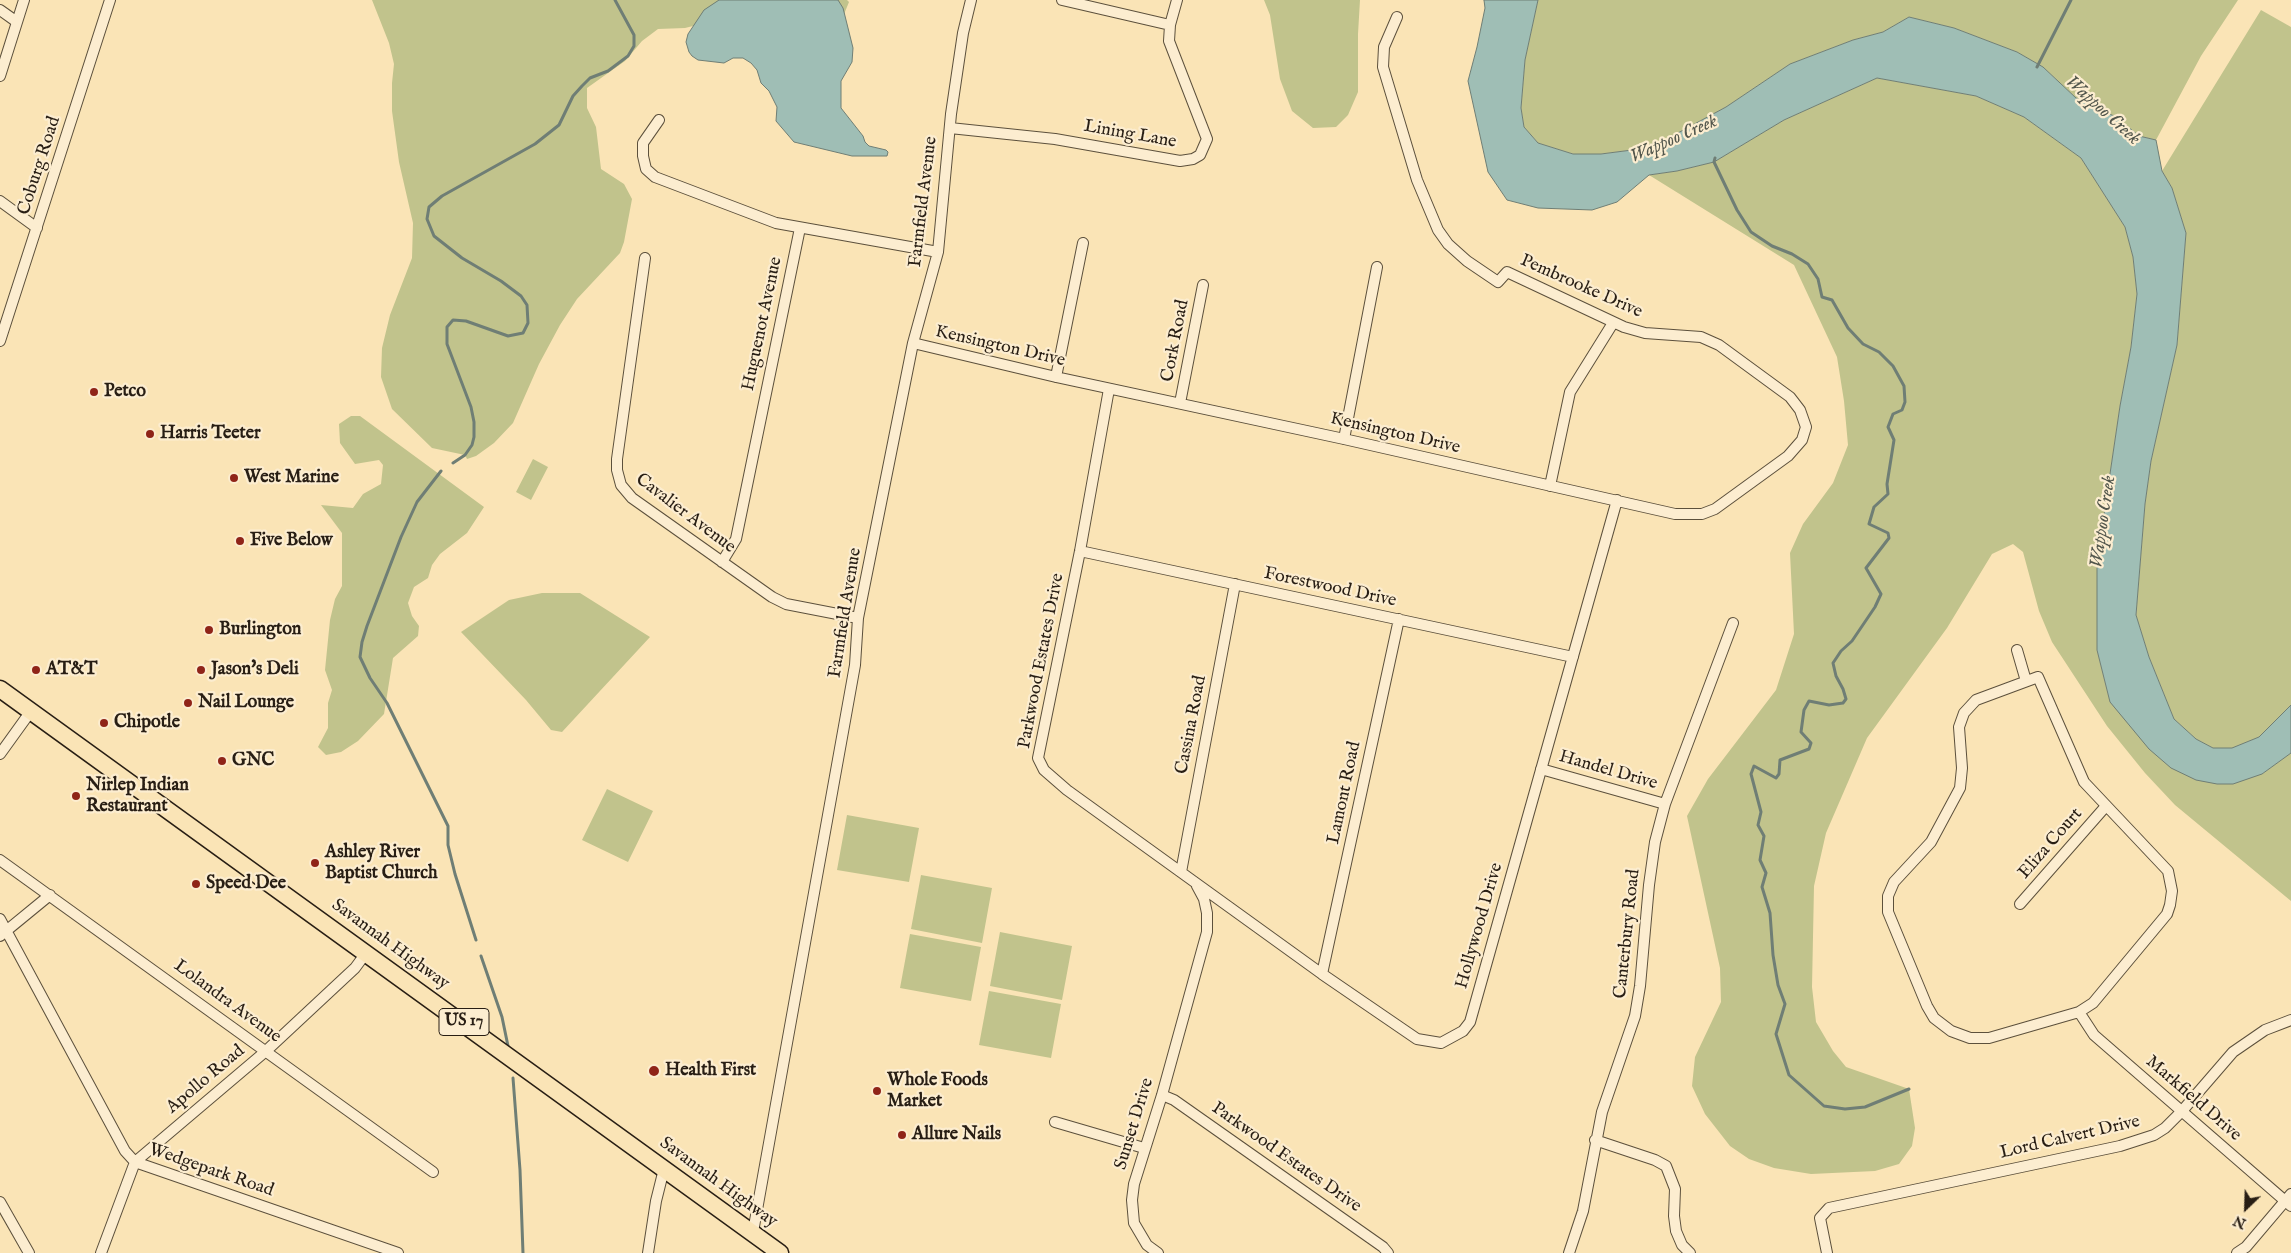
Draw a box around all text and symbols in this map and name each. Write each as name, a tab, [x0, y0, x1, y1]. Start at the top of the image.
water label: Wappoo Creek	[2060, 71, 2144, 151]
water label: Wappoo Creek	[1627, 111, 1721, 169]
street label: Coburg Road	[14, 114, 66, 218]
street label: Lining Lane	[1082, 116, 1178, 154]
street label: Farmfield Avenue	[905, 135, 943, 269]
street label: Pembrooke Drive	[1517, 250, 1645, 324]
street label: Huguenot Avenue	[738, 255, 788, 393]
street label: Cork Road	[1157, 298, 1195, 384]
street label: Kensington Drive	[933, 322, 1067, 372]
place label: Petco	[104, 381, 146, 403]
marker: Petco	[88, 386, 100, 398]
street label: Kensington Drive	[1328, 409, 1462, 459]
place label: Harris Teeter	[160, 423, 261, 445]
marker: Harris Teeter	[144, 428, 156, 440]
place label: West Marine	[244, 467, 339, 489]
street label: Cavalier Avenue	[631, 469, 739, 559]
marker: West Marine	[228, 472, 240, 484]
water label: Wappoo Creek	[2086, 474, 2122, 570]
place label: Five Below	[250, 530, 333, 552]
marker: Five Below	[234, 535, 246, 547]
street label: Farmfield Avenue	[825, 546, 867, 680]
street label: Forestwood Drive	[1262, 563, 1398, 613]
street label: Parkwood Estates Drive	[1014, 572, 1070, 750]
place label: Burlington	[219, 619, 301, 641]
marker: Burlington	[203, 624, 215, 636]
place label: AT&T	[46, 659, 97, 681]
place label: Jason's Deli	[211, 659, 299, 681]
marker: AT&T	[30, 664, 42, 676]
marker: Jason's Deli	[195, 664, 207, 676]
street label: Cassina Road	[1172, 674, 1212, 776]
place label: Nail Lounge	[198, 692, 294, 714]
marker: Nail Lounge	[182, 697, 194, 709]
place label: Chipotle	[114, 712, 180, 734]
marker: Chipotle	[98, 717, 110, 729]
street label: Lamont Road	[1324, 740, 1366, 846]
street label: Handel Drive	[1556, 747, 1660, 795]
place label: GNC	[232, 750, 274, 772]
marker: GNC	[216, 755, 228, 767]
place label: Nirlep Indian Restaurant	[86, 775, 189, 818]
marker: Nirlep Indian Restaurant	[70, 790, 82, 802]
street label: Eliza Court	[2014, 804, 2088, 884]
place label: Ashley River Baptist Church	[325, 842, 437, 884]
marker: Ashley River Baptist Church	[309, 857, 321, 869]
street label: Hollywood Drive	[1452, 861, 1508, 991]
street label: Canterbury Road	[1610, 868, 1646, 1000]
place label: Speed Dee	[206, 873, 286, 895]
marker: Speed Dee	[190, 878, 202, 890]
street label: Savannah Highway	[327, 895, 453, 995]
street label: Lolandra Avenue	[169, 956, 285, 1048]
road number: US 17	[439, 1009, 489, 1036]
street label: Apollo Road	[162, 1041, 250, 1119]
street label: Markfield Drive	[2141, 1052, 2245, 1146]
place label: Health First	[665, 1060, 756, 1082]
marker: Health First	[647, 1064, 661, 1078]
place label: Whole Foods Market	[887, 1070, 988, 1112]
street label: Sunset Drive	[1111, 1076, 1159, 1172]
marker: Whole Foods Market	[871, 1085, 883, 1097]
street label: Parkwood Estates Drive	[1207, 1098, 1365, 1218]
street label: Lord Calvert Drive	[1998, 1111, 2142, 1165]
place label: Allure Nails	[912, 1124, 1001, 1146]
marker: Allure Nails	[896, 1129, 908, 1141]
street label: Savannah Highway	[655, 1133, 781, 1233]
street label: Wedgepark Road	[146, 1140, 276, 1202]
north arrow	[2221, 1183, 2271, 1233]
text: N	[2231, 1211, 2249, 1232]

